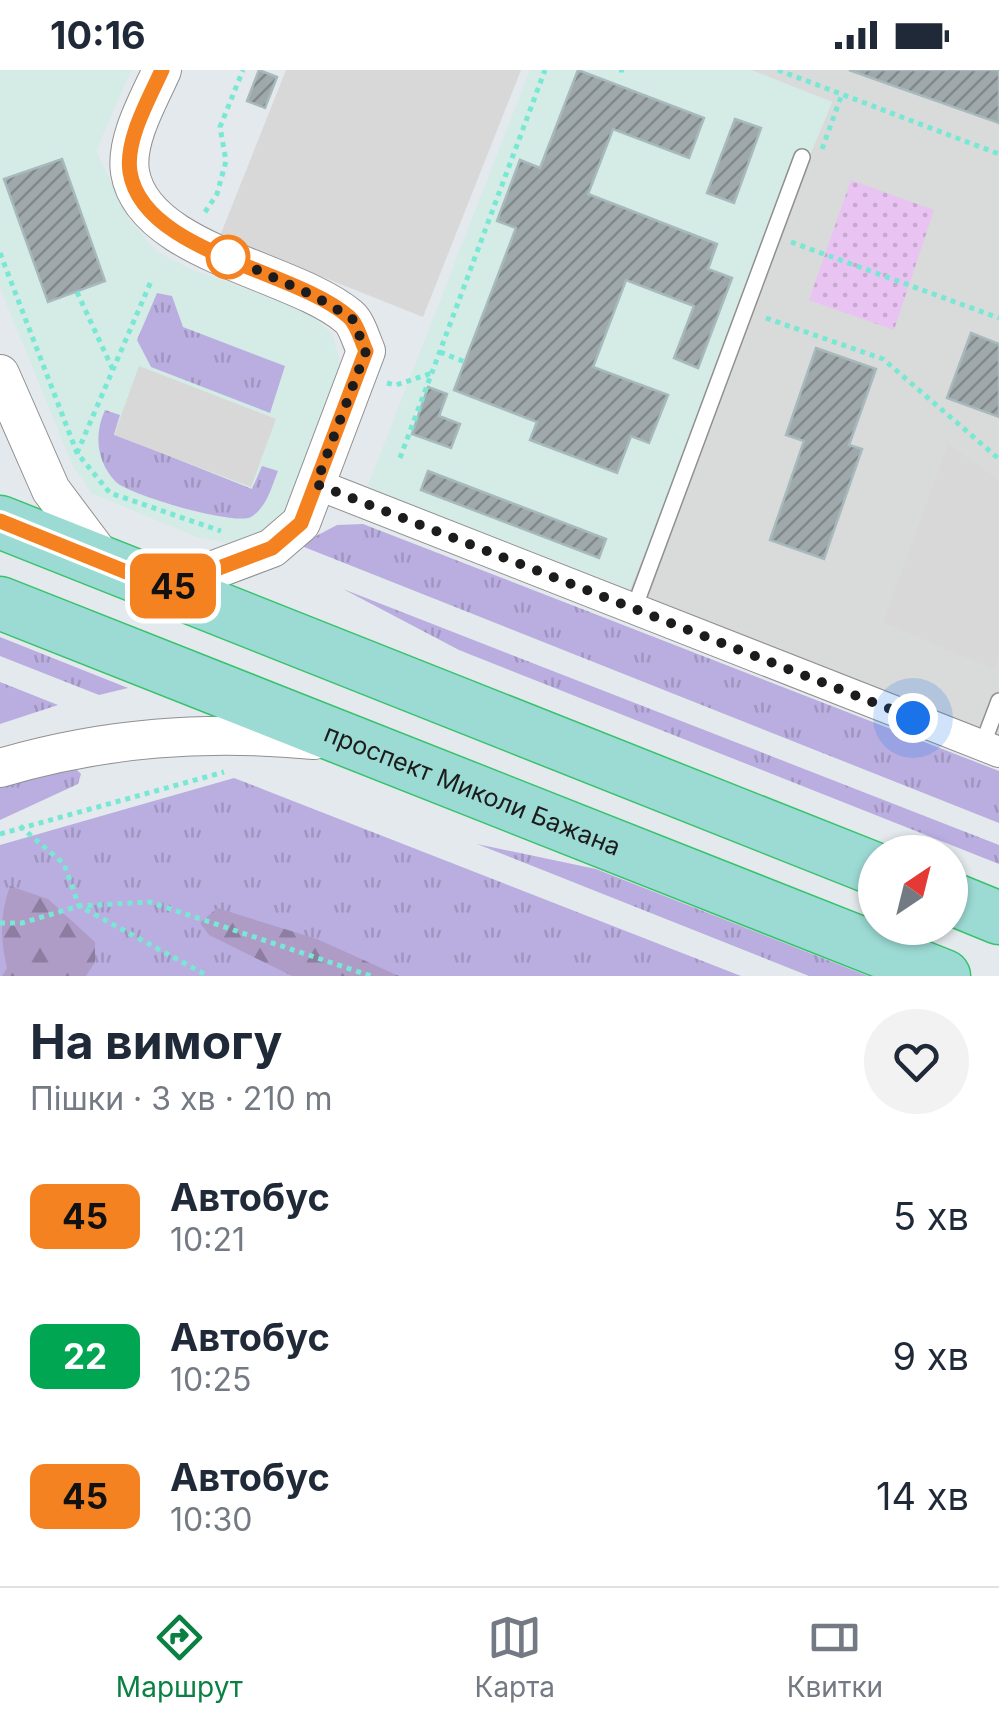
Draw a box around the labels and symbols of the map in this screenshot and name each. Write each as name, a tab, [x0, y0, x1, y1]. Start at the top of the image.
unlabelled marker	[207, 236, 249, 278]
line badge: 45	[128, 554, 218, 618]
your location	[888, 693, 938, 743]
street label: проспект Миколи Бажана	[320, 718, 625, 862]
north arrow	[858, 835, 968, 945]

